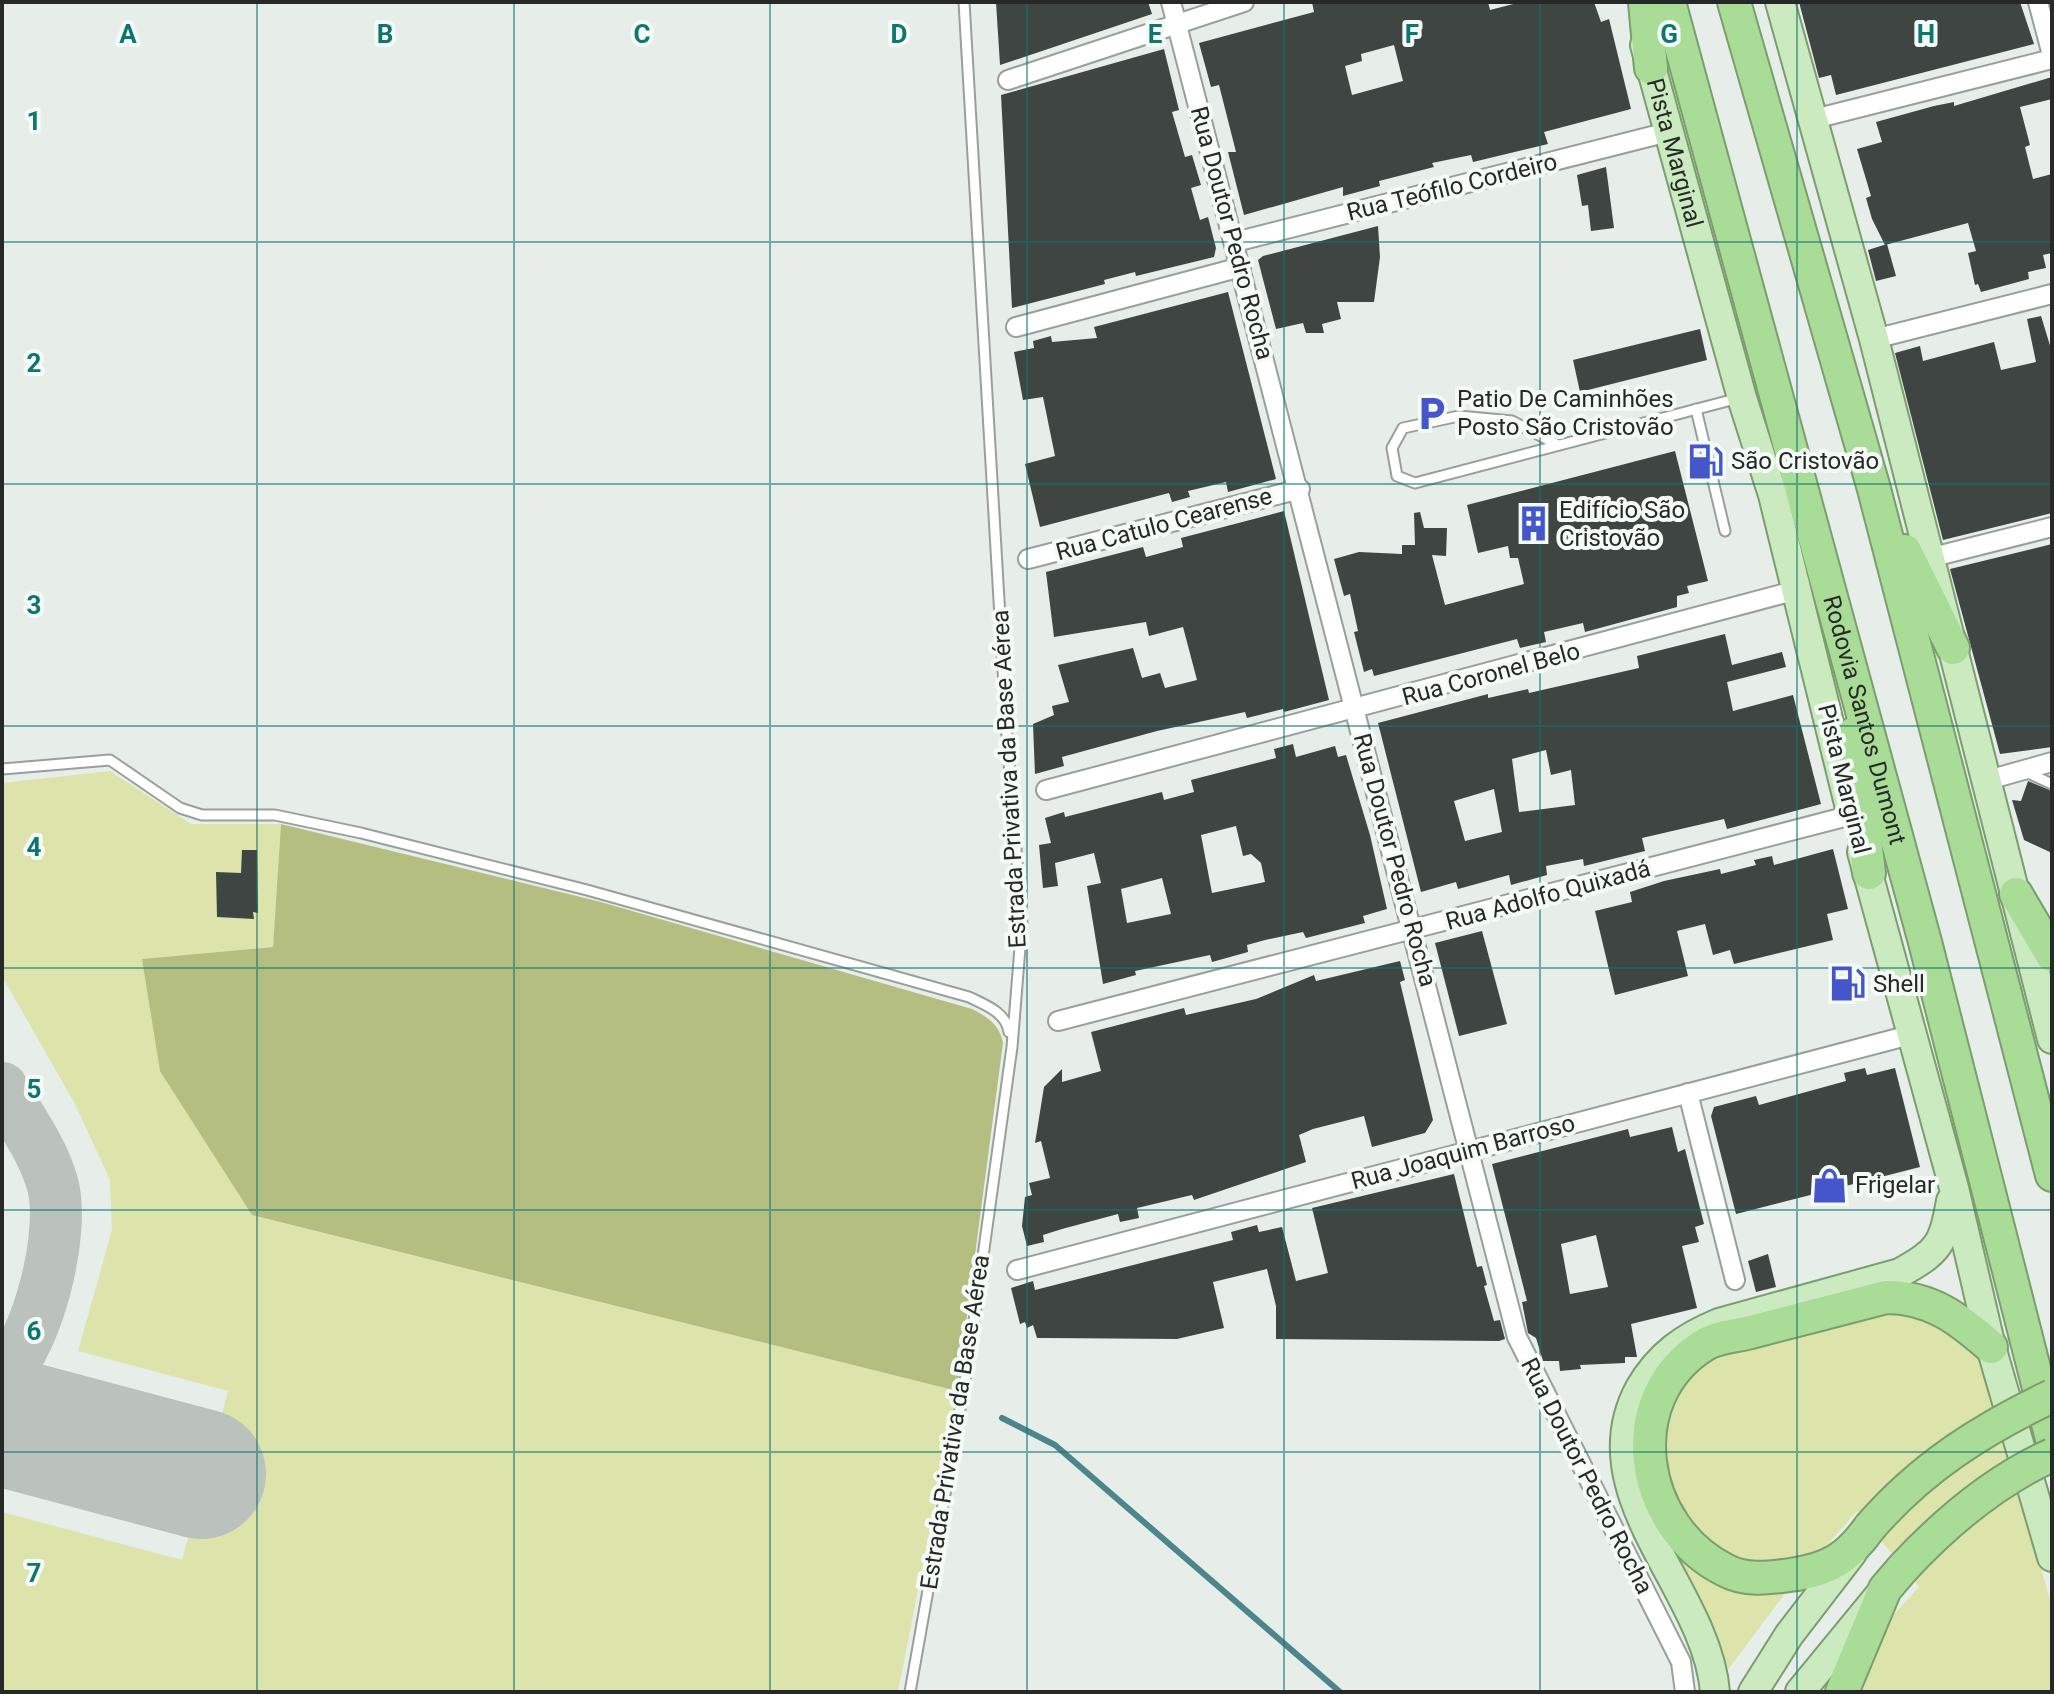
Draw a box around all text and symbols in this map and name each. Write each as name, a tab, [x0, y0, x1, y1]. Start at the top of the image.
text: A	[119, 19, 137, 49]
text: B	[377, 19, 393, 49]
text: C	[633, 19, 651, 49]
text: D	[891, 19, 907, 49]
text: E	[1148, 19, 1163, 49]
text: F	[1405, 19, 1419, 49]
text: G	[1660, 19, 1678, 49]
text: H	[1917, 19, 1935, 49]
street label: Pista Marginal	[1641, 75, 1709, 231]
street label: Rua Doutor Pedro Rocha	[1185, 103, 1279, 363]
text: 1	[27, 106, 41, 136]
street label: Rua Teófilo Cordeiro	[1344, 147, 1560, 227]
text: 2	[27, 348, 41, 378]
place label: Patio De Caminhões Posto São Cristovão	[1457, 385, 1674, 441]
parking icon: Patio De Caminhões Posto São Cristovão	[1412, 394, 1450, 432]
fuel station icon: São Cristovão	[1686, 442, 1724, 480]
place label: São Cristovão	[1731, 447, 1879, 475]
street label: Rua Catulo Cearense	[1053, 482, 1275, 566]
place label: Edifício São Cristovão	[1559, 496, 1685, 552]
building icon: Edifício São Cristovão	[1514, 505, 1552, 543]
text: 3	[27, 590, 41, 620]
street label: Rodovia Santos Dumont	[1817, 592, 1912, 848]
street label: Estrada Privativa da Base Aérea	[986, 609, 1032, 949]
street label: Rua Coronel Belo	[1399, 637, 1583, 711]
street label: Pista Marginal	[1812, 701, 1876, 857]
street label: Rua Doutor Pedro Rocha	[1348, 730, 1442, 990]
text: 4	[27, 832, 42, 862]
street label: Rua Adolfo Quixadá	[1443, 854, 1653, 936]
fuel station icon: Shell	[1828, 965, 1866, 1003]
place label: Shell	[1873, 970, 1925, 998]
text: 5	[27, 1074, 41, 1104]
street label: Rua Joaquim Barroso	[1348, 1109, 1578, 1195]
shop icon: Frigelar	[1810, 1166, 1848, 1204]
place label: Frigelar	[1855, 1171, 1935, 1199]
street label: Estrada Privativa da Base Aérea	[915, 1253, 995, 1591]
text: 6	[27, 1316, 42, 1346]
street label: Rua Doutor Pedro Rocha	[1515, 1353, 1659, 1599]
text: 7	[27, 1558, 41, 1588]

